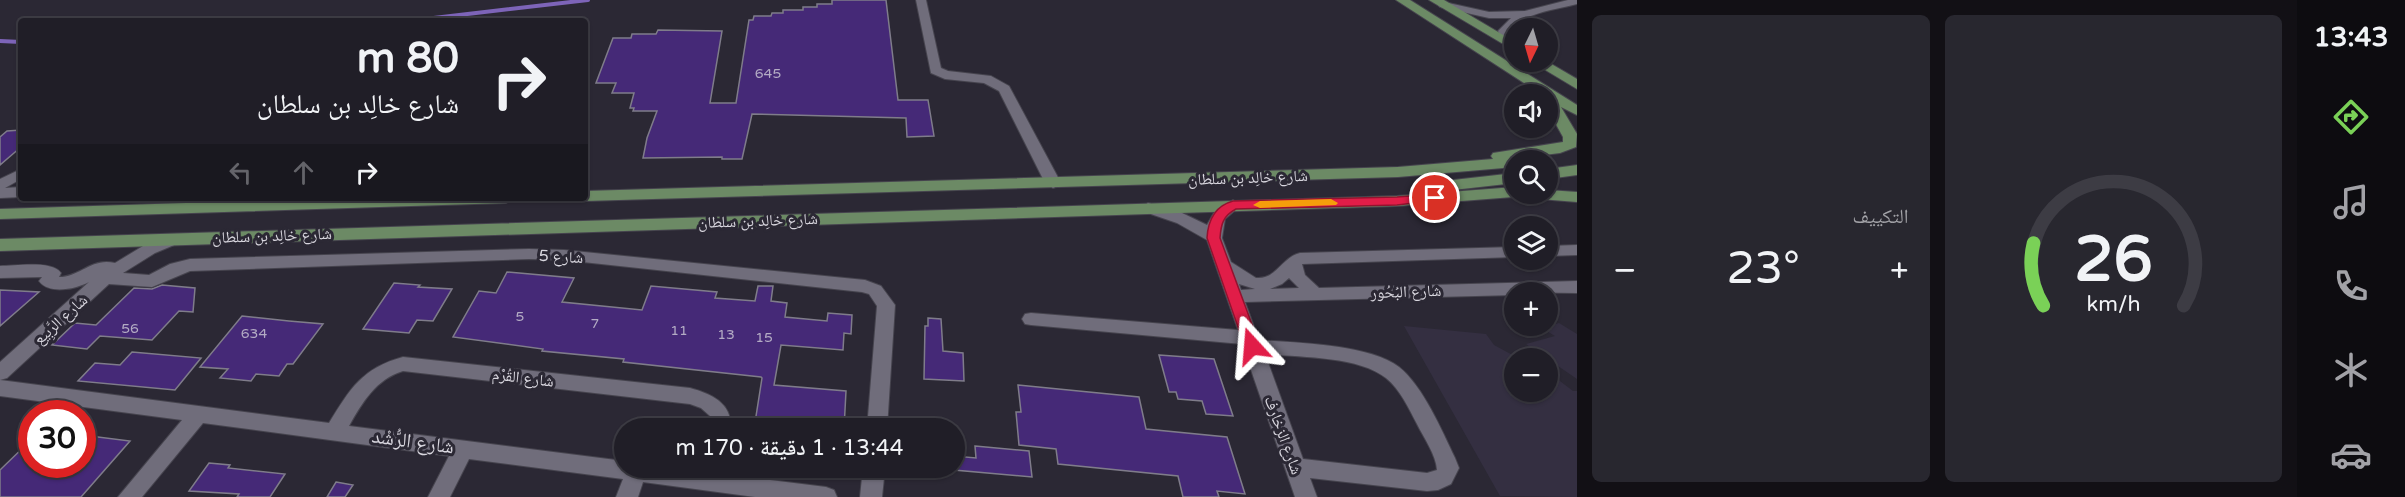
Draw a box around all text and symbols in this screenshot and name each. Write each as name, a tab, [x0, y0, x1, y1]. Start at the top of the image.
north arrow	[1504, 18, 1558, 72]
map controls	[1504, 18, 1558, 402]
text: 13:43	[2314, 21, 2388, 54]
text: 80 m	[357, 33, 459, 84]
icon: right	[480, 42, 558, 120]
house number: 645	[755, 65, 781, 82]
button: sound	[1504, 84, 1558, 138]
text: شارع خالِد بن سلطان	[257, 88, 459, 121]
icon: directions	[2330, 96, 2372, 138]
button: search	[1504, 150, 1558, 204]
icon: left	[224, 156, 257, 189]
icon: ahead	[287, 156, 320, 189]
icon: right	[350, 156, 383, 189]
street label: شارع خالِد بن سلطان	[1188, 166, 1308, 190]
pin	[1409, 172, 1460, 223]
icon: arrive	[1418, 181, 1451, 214]
icon: music	[2330, 181, 2372, 223]
text: التكييف	[1852, 205, 1909, 229]
street label: شارع خالِد بن سلطان	[698, 209, 818, 233]
button: layers	[1504, 216, 1558, 270]
text: 26	[2074, 223, 2152, 298]
street label: شارع خالِد بن سلطان	[212, 224, 332, 248]
text: 23°	[1726, 242, 1800, 296]
street label: شارع 5	[538, 246, 584, 268]
text: −	[1613, 251, 1637, 290]
text: +	[1890, 251, 1908, 290]
icon: phone	[2330, 265, 2372, 307]
street label: شارع البُحُور	[1369, 281, 1442, 303]
button: +	[1504, 282, 1558, 336]
street label: شارع الرَّبِيع	[29, 290, 93, 350]
text: km/h	[2086, 291, 2140, 317]
house number: 5	[516, 308, 524, 325]
position arrow	[1220, 314, 1284, 378]
house number: 7	[591, 315, 599, 332]
house number: 56	[121, 320, 139, 337]
house number: 11	[670, 322, 688, 339]
house number: 634	[241, 325, 267, 342]
house number: 13	[717, 326, 735, 343]
house number: 15	[755, 329, 773, 346]
button: −	[1504, 348, 1558, 402]
icon: climate	[2330, 349, 2372, 391]
street label: شارع القُرْم	[491, 364, 555, 392]
street label: شارع الزخارف	[1260, 393, 1307, 477]
speed limit sign: 30	[18, 400, 96, 478]
street label: شارع الرُّشْد	[370, 424, 456, 460]
icon: car	[2330, 434, 2372, 476]
text: 13:44 · 1 دقيقة · 170 m	[676, 435, 903, 461]

